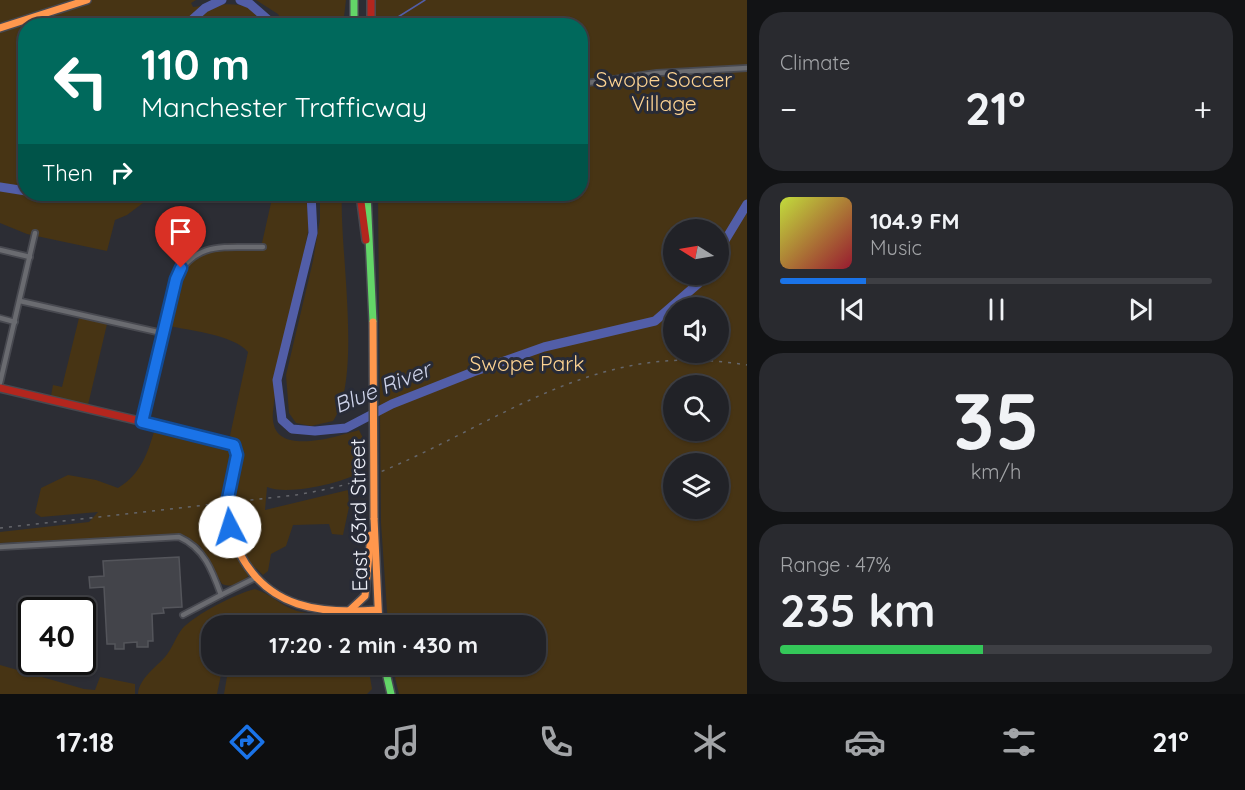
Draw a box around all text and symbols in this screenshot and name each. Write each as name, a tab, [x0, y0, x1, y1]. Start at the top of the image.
text: 110 m	[141, 38, 250, 91]
icon: left	[42, 42, 120, 120]
text: Climate	[780, 50, 850, 75]
park label: Swope Soccer Village	[596, 66, 732, 116]
text: 21°	[965, 80, 1026, 136]
text: −	[780, 88, 797, 129]
text: +	[1193, 88, 1212, 129]
text: Manchester Trafficway	[141, 90, 427, 124]
icon: right	[105, 156, 138, 189]
text: Then	[42, 159, 93, 187]
pin	[155, 206, 206, 268]
text: 104.9 FM	[870, 207, 960, 235]
icon: arrive	[164, 215, 197, 248]
north arrow	[663, 219, 729, 285]
map controls	[663, 219, 729, 519]
text: Music	[870, 235, 922, 260]
icon: previous	[836, 293, 869, 326]
icon: pause	[980, 293, 1013, 326]
icon: next	[1124, 293, 1157, 326]
button: sound	[663, 297, 729, 363]
park label: Swope Park	[469, 350, 585, 376]
water label: Blue River	[329, 354, 437, 419]
text: 35	[953, 371, 1039, 469]
button: search	[663, 375, 729, 441]
street label: East 63rd Street	[344, 438, 372, 592]
button: layers	[663, 453, 729, 519]
text: km/h	[971, 459, 1021, 484]
position arrow	[198, 495, 262, 559]
text: Range · 47%	[780, 552, 891, 577]
text: 235 km	[780, 582, 935, 638]
speed limit sign: 40	[18, 597, 96, 675]
text: 17:20 · 2 min · 430 m	[269, 631, 478, 659]
icon: directions	[226, 721, 268, 763]
icon: music	[381, 721, 423, 763]
icon: phone	[535, 721, 577, 763]
icon: climate	[689, 721, 731, 763]
icon: car	[844, 721, 886, 763]
icon: filters	[998, 721, 1040, 763]
text: 17:18	[56, 725, 114, 759]
text: 21°	[1152, 725, 1189, 759]

